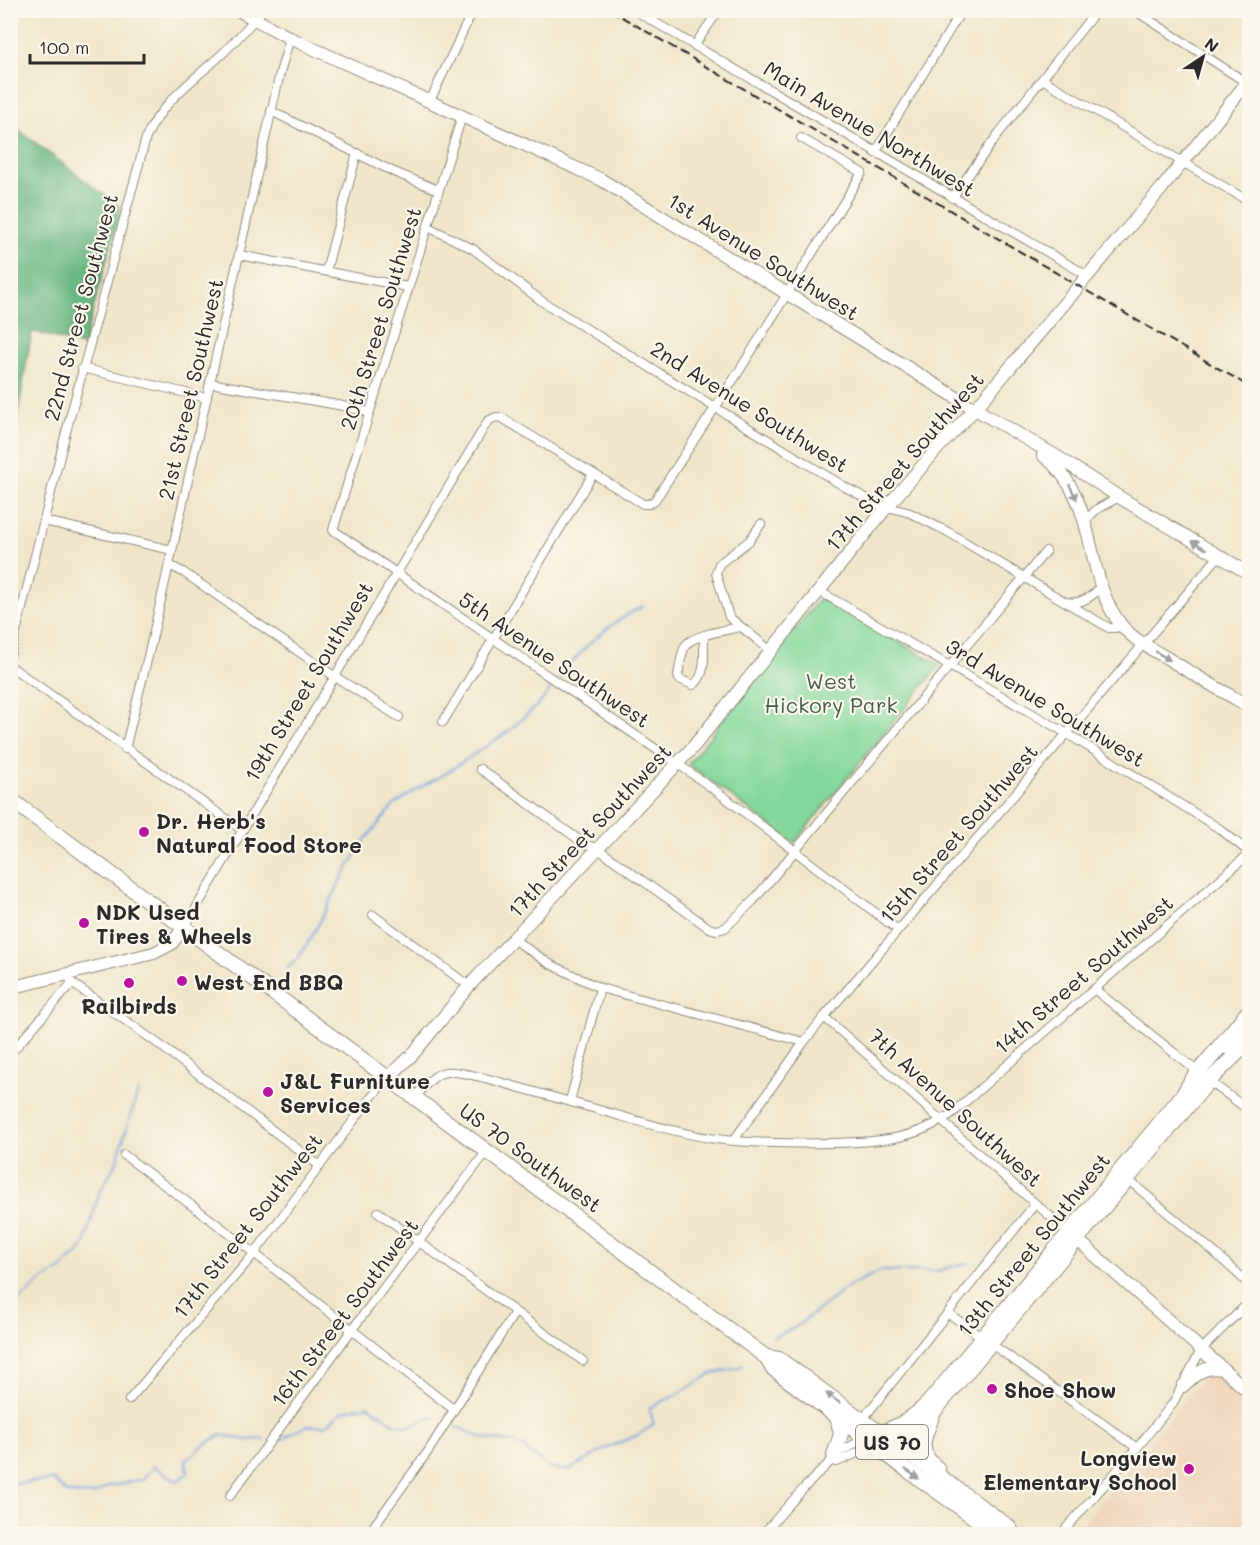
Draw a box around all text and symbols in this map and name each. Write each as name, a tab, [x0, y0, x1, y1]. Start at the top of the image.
scale bar	[30, 27, 144, 65]
north arrow	[1173, 27, 1233, 87]
text: N	[1201, 32, 1223, 57]
text: 100 m	[39, 35, 89, 59]
street label: Main Avenue Northwest	[759, 54, 981, 202]
street label: 1st Avenue Southwest	[663, 186, 865, 326]
street label: 22nd Street Southwest	[37, 190, 123, 424]
street label: 20th Street Southwest	[333, 203, 427, 433]
street label: 21st Street Southwest	[151, 276, 229, 502]
street label: 2nd Avenue Southwest	[646, 334, 854, 478]
street label: 17th Street Southwest	[819, 366, 989, 556]
one-way arrow	[1068, 484, 1078, 501]
one-way arrow	[1191, 540, 1207, 551]
street label: 19th Street Southwest	[238, 576, 378, 786]
street label: 5th Avenue Southwest	[454, 585, 656, 733]
street label: 3rd Avenue Southwest	[941, 632, 1151, 772]
one-way arrow	[1155, 651, 1172, 661]
park label: West Hickory Park	[764, 667, 898, 718]
street label: 17th Street Southwest	[501, 737, 677, 923]
street label: 15th Street Southwest	[873, 738, 1043, 928]
place label: Dr. Herb's Natural Food Store	[156, 807, 362, 858]
marker: Dr. Herb's Natural Food Store	[137, 825, 151, 839]
street label: 14th Street Southwest	[988, 889, 1178, 1059]
place label: NDK Used Tires & Wheels	[96, 898, 252, 949]
marker: NDK Used Tires & Wheels	[77, 916, 91, 930]
place label: West End BBQ	[194, 968, 343, 995]
marker: West End BBQ	[175, 974, 189, 988]
marker: Railbirds	[122, 976, 136, 990]
place label: Railbirds	[81, 992, 177, 1019]
street label: 7th Avenue Southwest	[864, 1022, 1048, 1192]
place label: J&L Furniture Services	[280, 1067, 430, 1118]
marker: J&L Furniture Services	[261, 1085, 275, 1099]
street label: US 70 Southwest	[455, 1096, 607, 1218]
street label: 17th Street Southwest	[166, 1127, 328, 1323]
street label: 13th Street Southwest	[951, 1147, 1115, 1341]
street label: 16th Street Southwest	[264, 1212, 424, 1412]
place label: Shoe Show	[1004, 1376, 1116, 1403]
marker: Shoe Show	[985, 1382, 999, 1396]
one-way arrow	[826, 1392, 842, 1404]
road number: US 70	[856, 1425, 928, 1459]
place label: Longview Elementary School	[983, 1444, 1177, 1496]
marker: Longview Elementary School	[1182, 1462, 1196, 1476]
one-way arrow	[904, 1468, 920, 1480]

